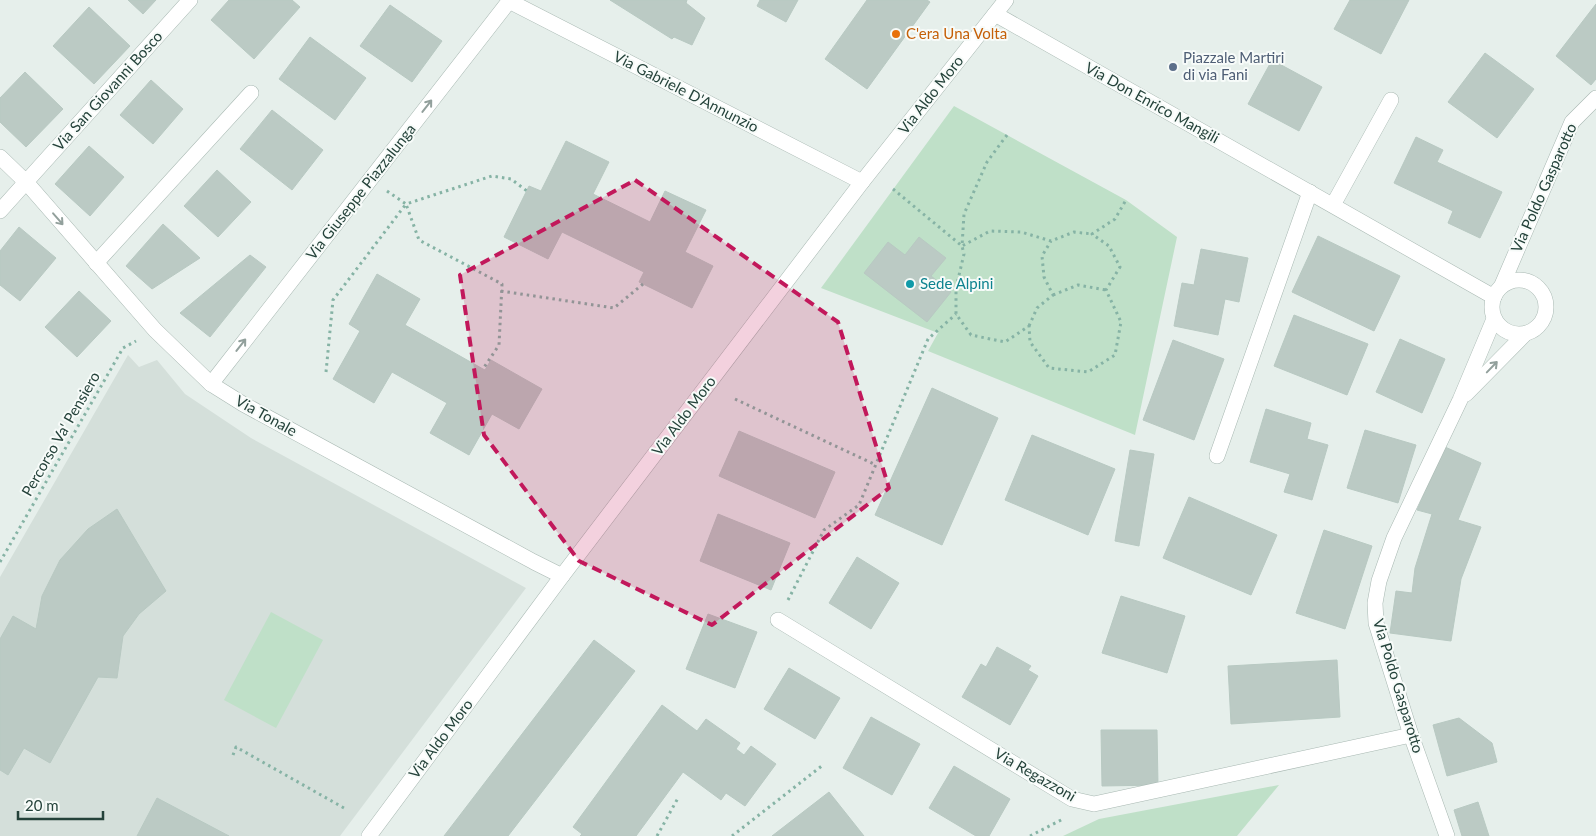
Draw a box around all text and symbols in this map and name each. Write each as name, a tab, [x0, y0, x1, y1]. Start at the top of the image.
place label: C'era Una Volta	[906, 24, 1007, 42]
street label: Via San Giovanni Bosco	[49, 27, 166, 154]
marker: C'era Una Volta	[890, 28, 902, 40]
street label: Via Gabriele D'Annunzio	[611, 47, 762, 135]
place label: Piazzale Martiri di via Fani	[1183, 48, 1284, 83]
street label: Via Aldo Moro	[894, 51, 966, 137]
street label: Via Don Enrico Mangili	[1082, 58, 1223, 146]
marker: Piazzale Martiri di via Fani	[1167, 61, 1179, 73]
one-way arrow	[422, 100, 433, 113]
street label: Via Giuseppe Piazzalunga	[302, 120, 419, 263]
street label: Via Poldo Gasparotto	[1507, 120, 1580, 255]
one-way arrow	[53, 213, 64, 226]
place label: Sede Alpini	[920, 274, 993, 292]
marker: Sede Alpini	[904, 278, 916, 290]
one-way arrow	[236, 339, 247, 352]
one-way arrow	[1486, 361, 1498, 373]
street label: Percorso Va' Pensiero	[17, 368, 103, 499]
street label: Via Aldo Moro	[647, 372, 719, 459]
street label: Via Tonale	[233, 391, 300, 439]
street label: Via Poldo Gasparotto	[1370, 616, 1428, 755]
street label: Via Aldo Moro	[404, 695, 476, 782]
street label: Via Regazzoni	[992, 744, 1079, 805]
scale bar	[18, 788, 102, 820]
text: 20 m	[25, 796, 59, 814]

